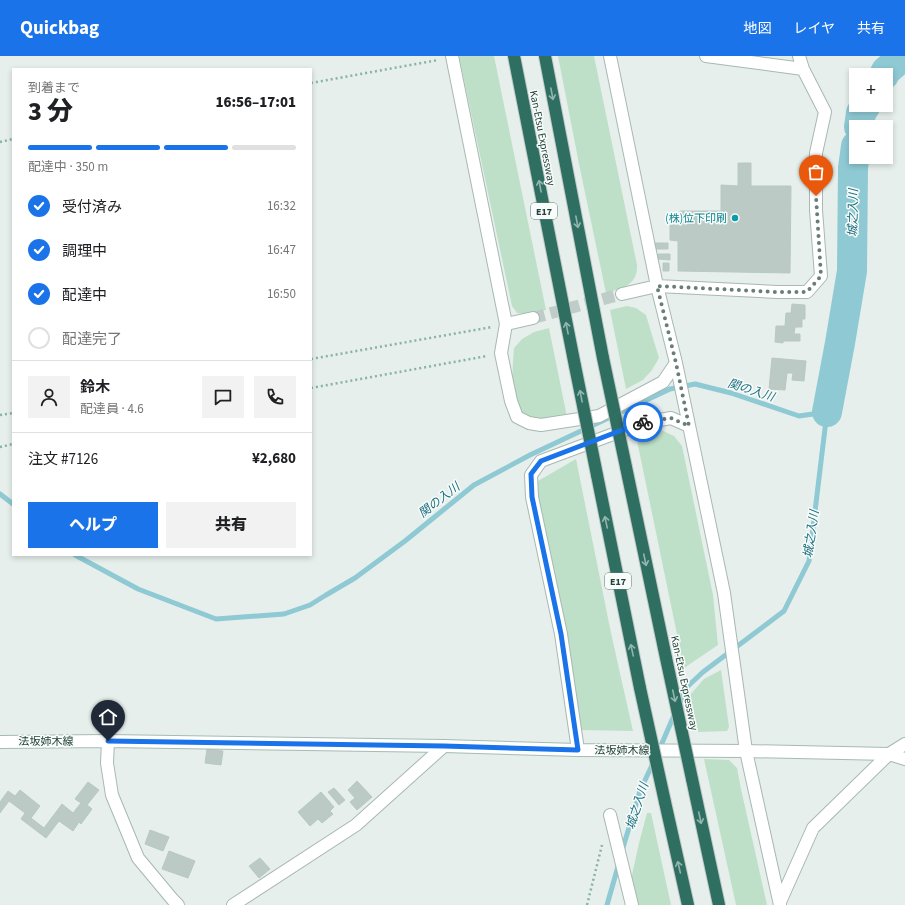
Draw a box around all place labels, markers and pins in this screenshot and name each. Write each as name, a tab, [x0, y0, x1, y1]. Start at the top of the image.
pin	[799, 155, 833, 196]
place label: (株)位下印刷	[665, 211, 727, 226]
marker: (株)位下印刷	[730, 213, 740, 223]
pin	[91, 700, 125, 741]

